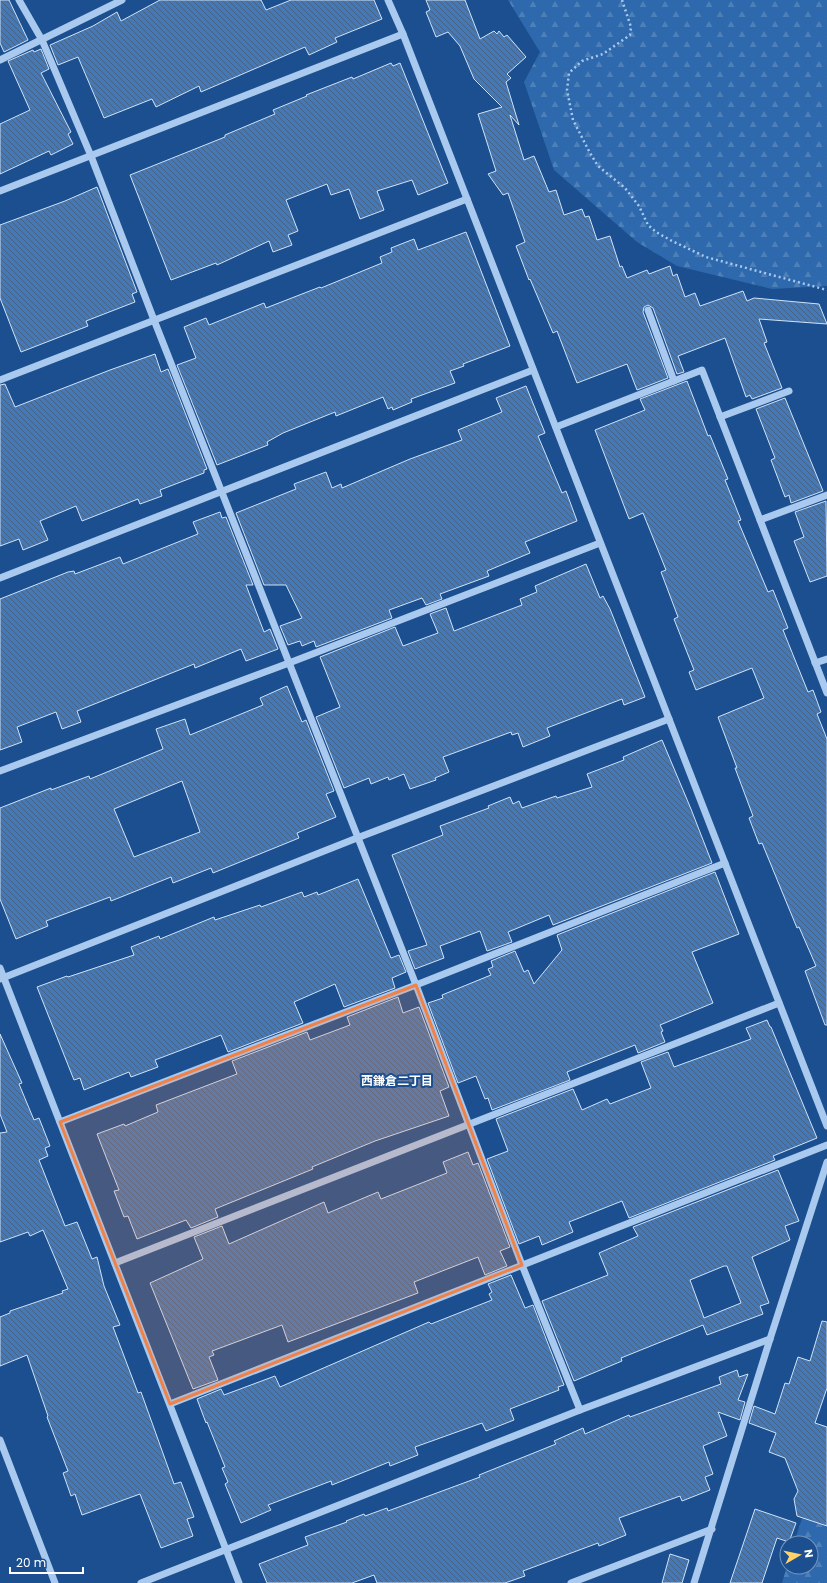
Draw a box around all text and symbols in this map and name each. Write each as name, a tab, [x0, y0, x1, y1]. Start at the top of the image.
district label: 西鎌倉二丁目	[361, 1072, 433, 1089]
north arrow	[779, 1535, 819, 1575]
text: N	[800, 1548, 817, 1559]
scale bar	[10, 1549, 83, 1575]
text: 20 m	[16, 1554, 46, 1571]

